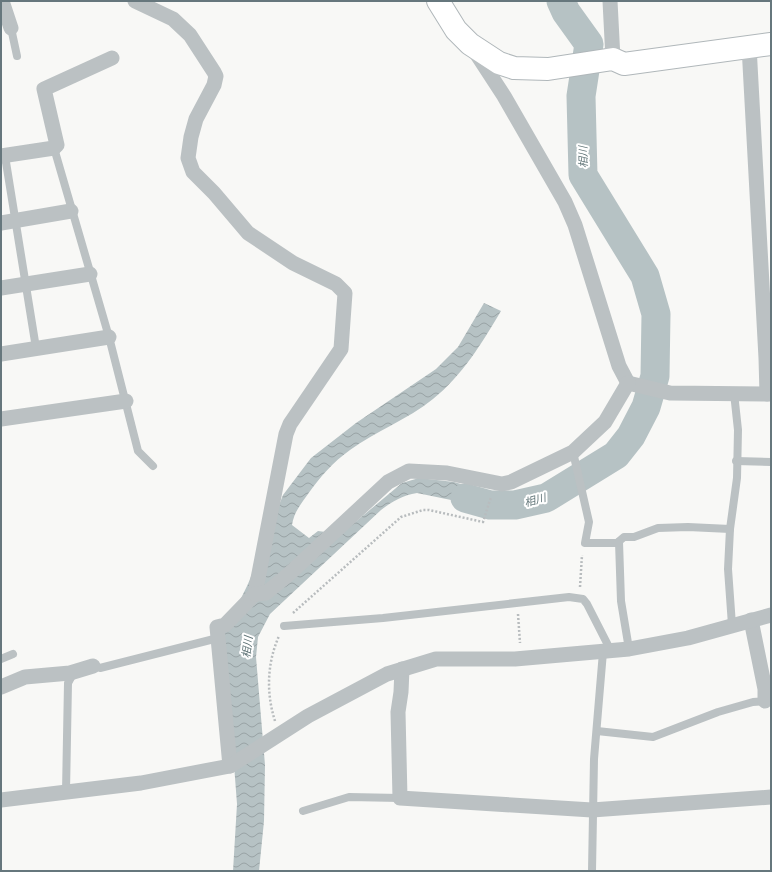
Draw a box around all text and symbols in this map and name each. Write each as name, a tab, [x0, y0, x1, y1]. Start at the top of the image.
water label: 相川	[576, 145, 589, 168]
water label: 相川	[523, 490, 548, 509]
water label: 相川	[239, 634, 254, 659]

